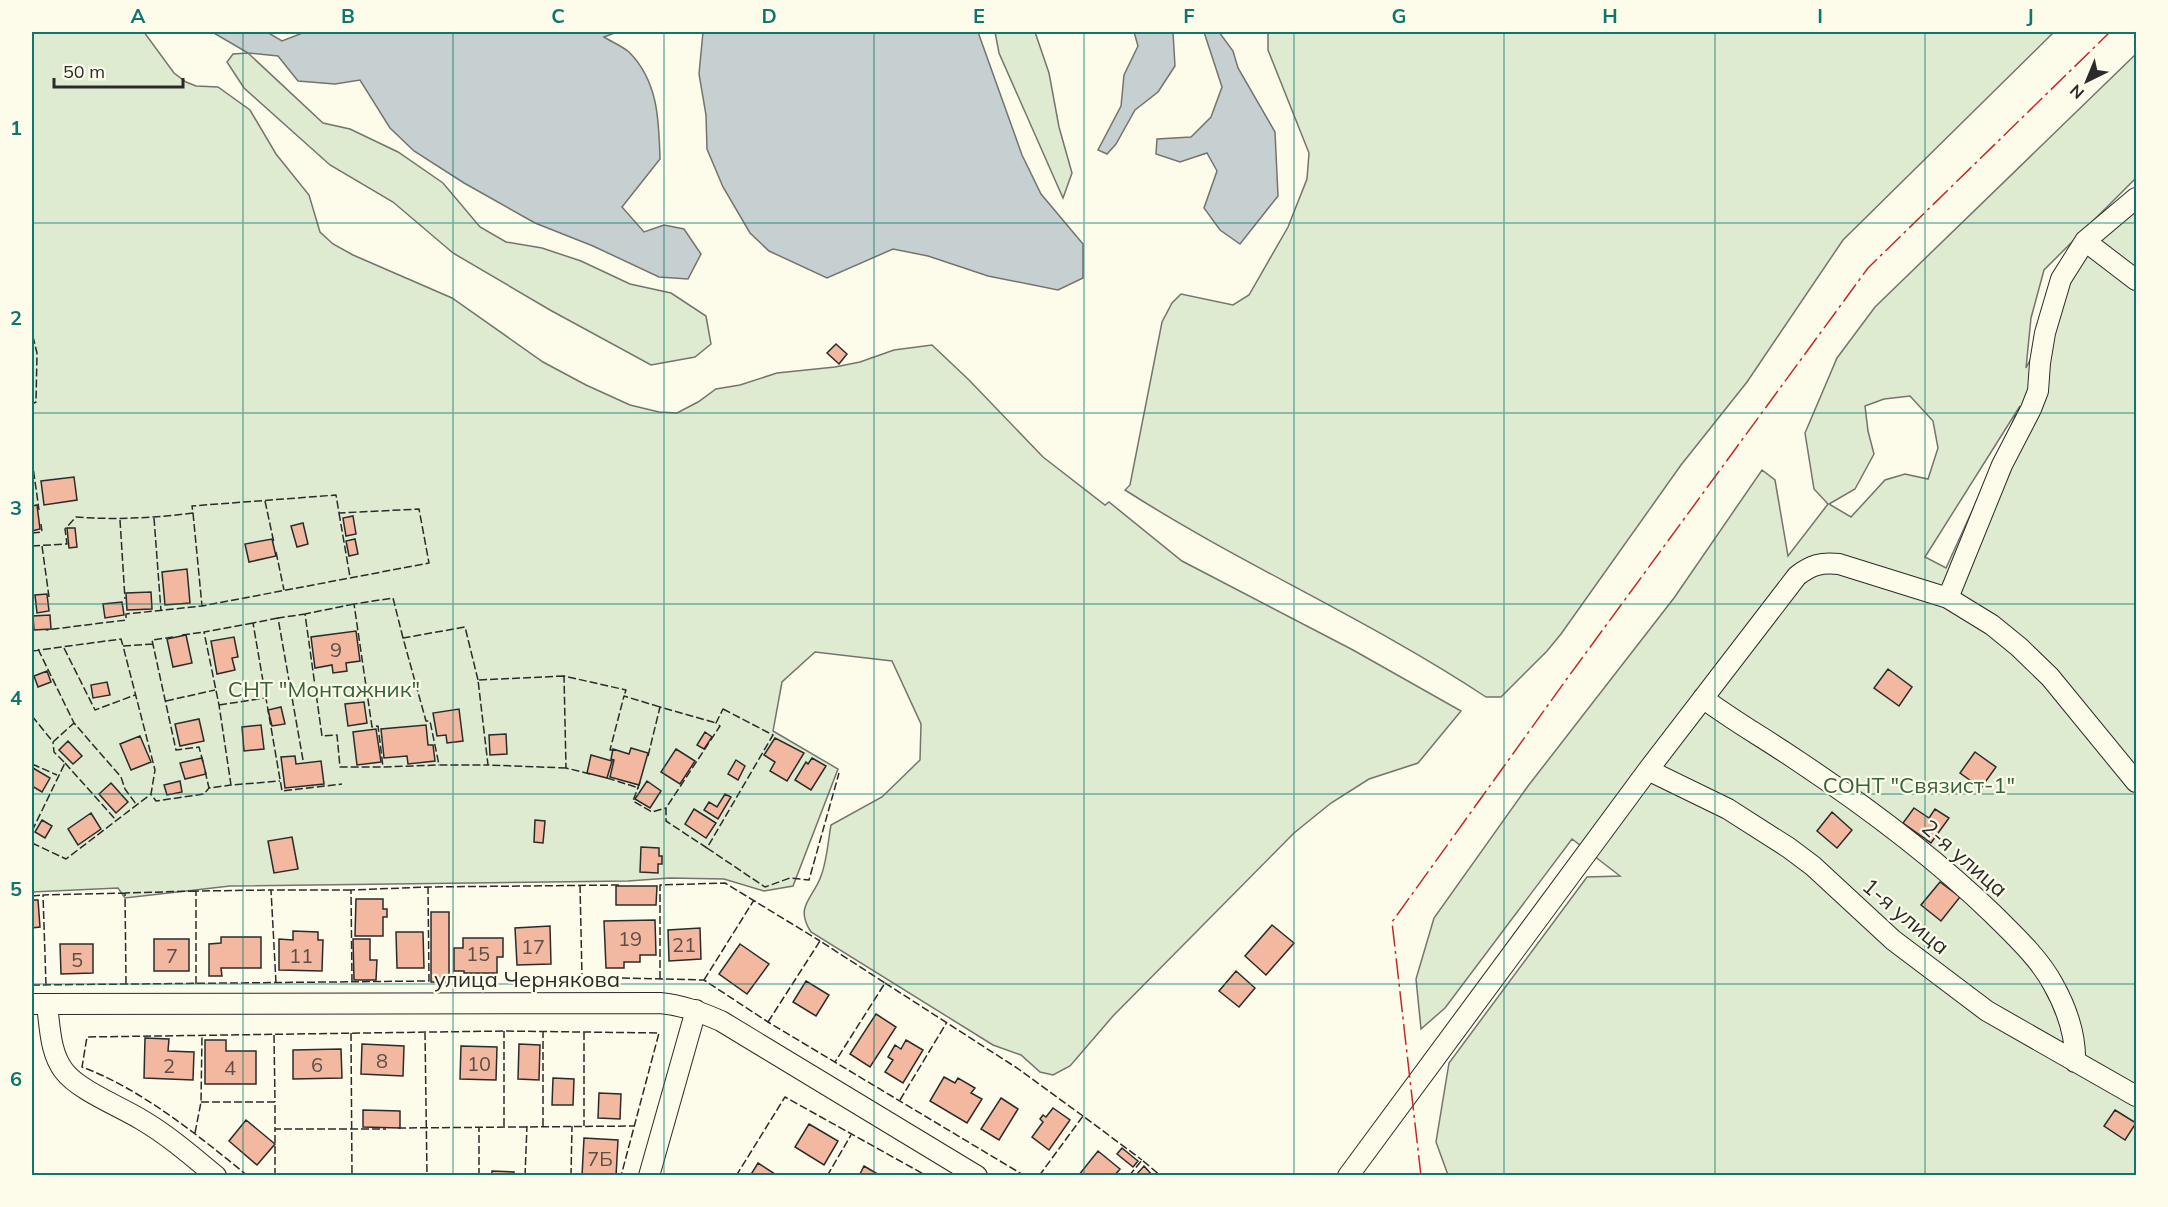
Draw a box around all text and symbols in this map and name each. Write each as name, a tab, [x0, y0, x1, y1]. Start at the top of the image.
text: A	[131, 3, 146, 28]
text: B	[341, 3, 355, 28]
text: C	[551, 3, 565, 28]
text: D	[761, 3, 777, 28]
text: E	[973, 3, 985, 28]
text: F	[1183, 3, 1195, 28]
text: G	[1392, 3, 1406, 28]
text: H	[1602, 3, 1618, 28]
text: I	[1817, 3, 1823, 28]
text: J	[2026, 3, 2034, 28]
scale bar	[54, 51, 183, 89]
north arrow	[2057, 51, 2117, 111]
text: 50 m	[63, 60, 105, 83]
text: N	[2066, 81, 2088, 103]
text: 1	[10, 115, 22, 140]
text: 2	[10, 305, 22, 330]
text: 3	[10, 495, 22, 520]
house number: 9	[330, 637, 342, 662]
park label: СНТ "Монтажник"	[228, 675, 420, 703]
text: 4	[10, 685, 22, 710]
park label: СОНТ "Связист-1"	[1823, 771, 2015, 799]
street label: 2-я улица	[1916, 813, 2014, 903]
street label: 1-я улица	[1857, 872, 1955, 960]
text: 5	[10, 876, 22, 901]
house number: 19	[618, 926, 642, 951]
house number: 21	[672, 932, 696, 957]
house number: 17	[521, 934, 545, 959]
house number: 15	[466, 941, 490, 966]
house number: 7	[166, 943, 178, 968]
house number: 11	[289, 943, 313, 968]
house number: 5	[71, 947, 83, 972]
street label: улица Чернякова	[434, 965, 620, 993]
house number: 8	[376, 1048, 388, 1073]
house number: 10	[467, 1051, 491, 1076]
house number: 6	[311, 1052, 323, 1077]
house number: 2	[163, 1053, 175, 1078]
house number: 4	[224, 1055, 236, 1080]
text: 6	[10, 1066, 22, 1091]
house number: 7Б	[587, 1146, 613, 1171]

